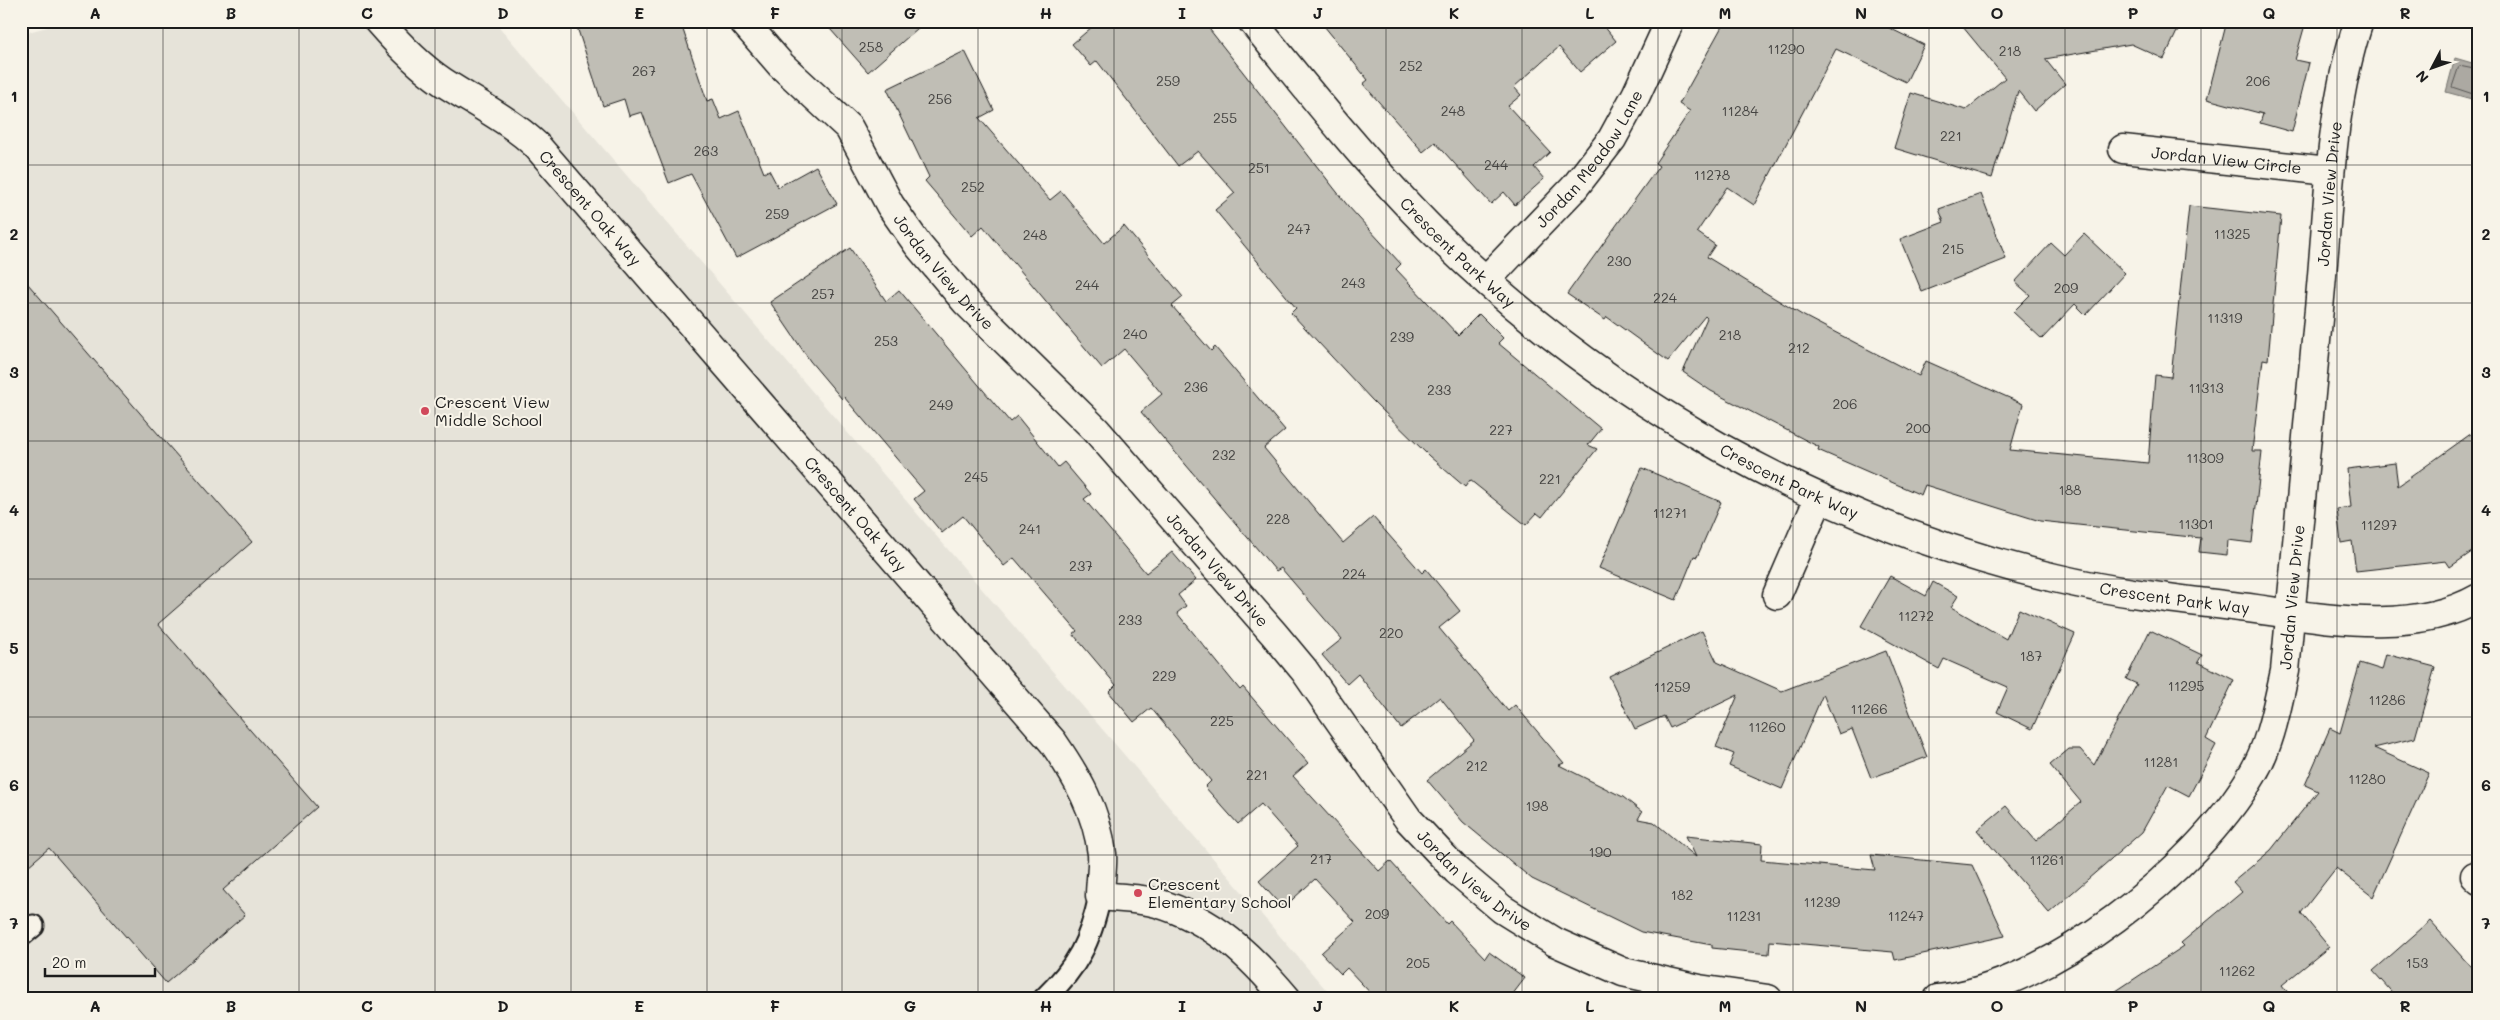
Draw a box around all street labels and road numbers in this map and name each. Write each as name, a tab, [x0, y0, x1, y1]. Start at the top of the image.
street label: Jordan Meadow Lane	[1531, 86, 1647, 232]
street label: Jordan View Drive	[2312, 120, 2346, 267]
street label: Jordan View Circle	[2150, 141, 2303, 178]
street label: Crescent Oak Way	[535, 145, 647, 270]
street label: Crescent Park Way	[1396, 192, 1520, 312]
street label: Jordan View Drive	[889, 210, 999, 334]
street label: Crescent Park Way	[1717, 438, 1862, 523]
street label: Crescent Oak Way	[800, 452, 912, 576]
street label: Jordan View Drive	[1162, 507, 1274, 631]
street label: Jordan View Drive	[2274, 524, 2309, 670]
street label: Crescent Park Way	[2098, 577, 2251, 618]
street label: Jordan View Drive	[1413, 825, 1536, 935]

